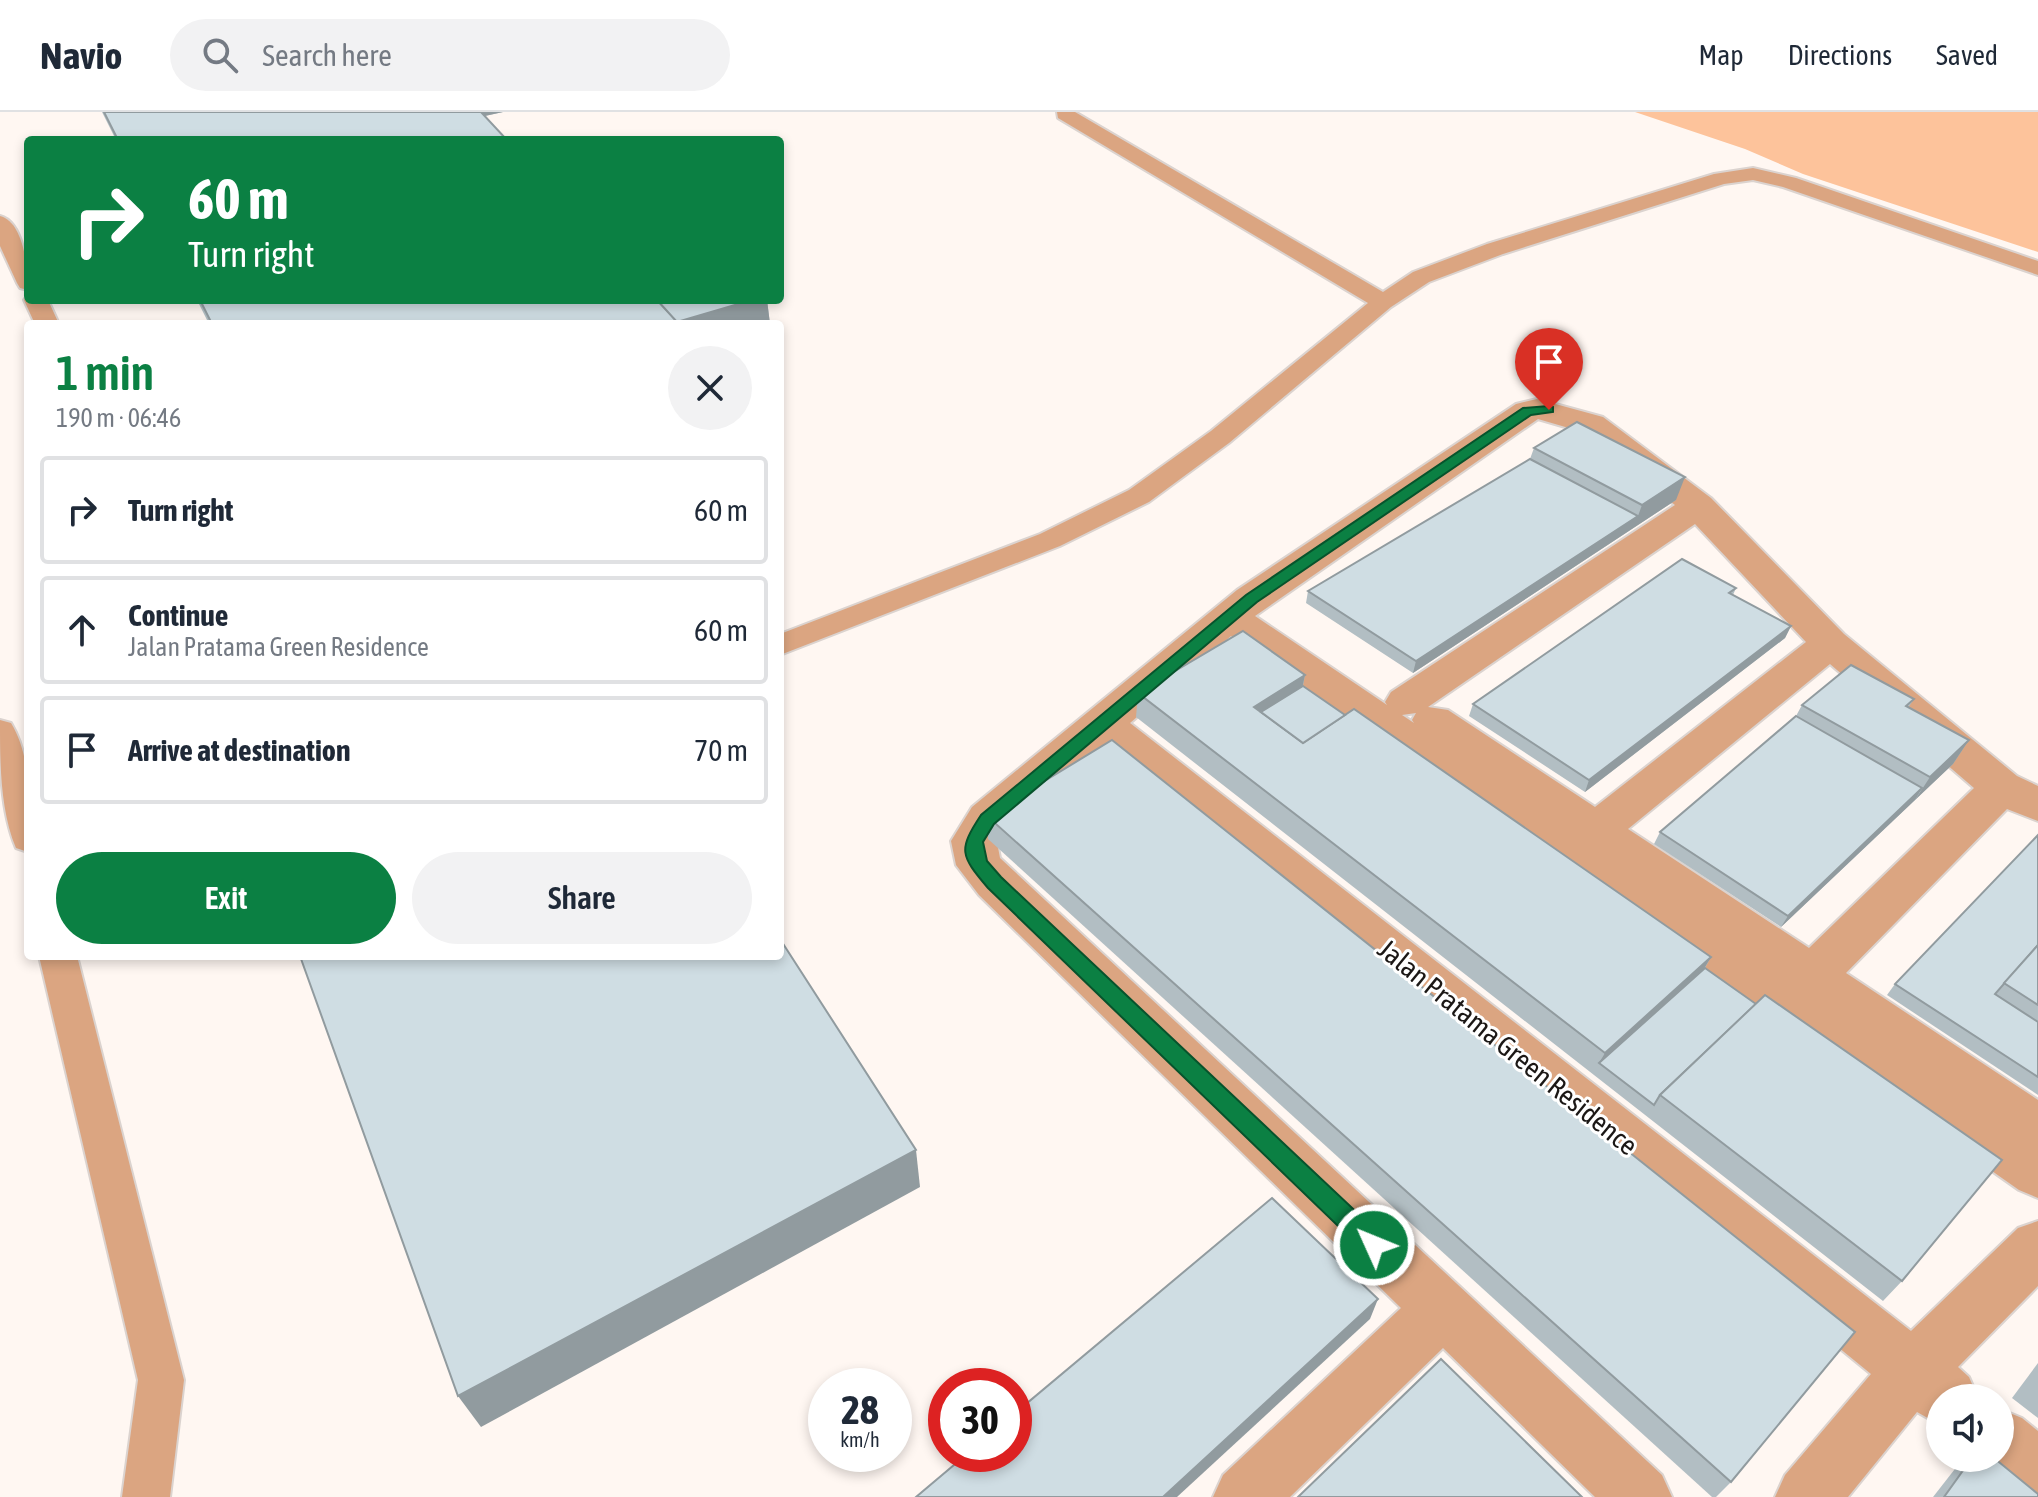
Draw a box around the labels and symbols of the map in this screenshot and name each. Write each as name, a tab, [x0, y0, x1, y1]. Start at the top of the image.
pin	[1515, 328, 1583, 410]
street label: Jalan Pratama Green Residence	[1372, 933, 1644, 1161]
position arrow	[1332, 1203, 1416, 1287]
speed limit sign: 30	[928, 1368, 1032, 1472]

